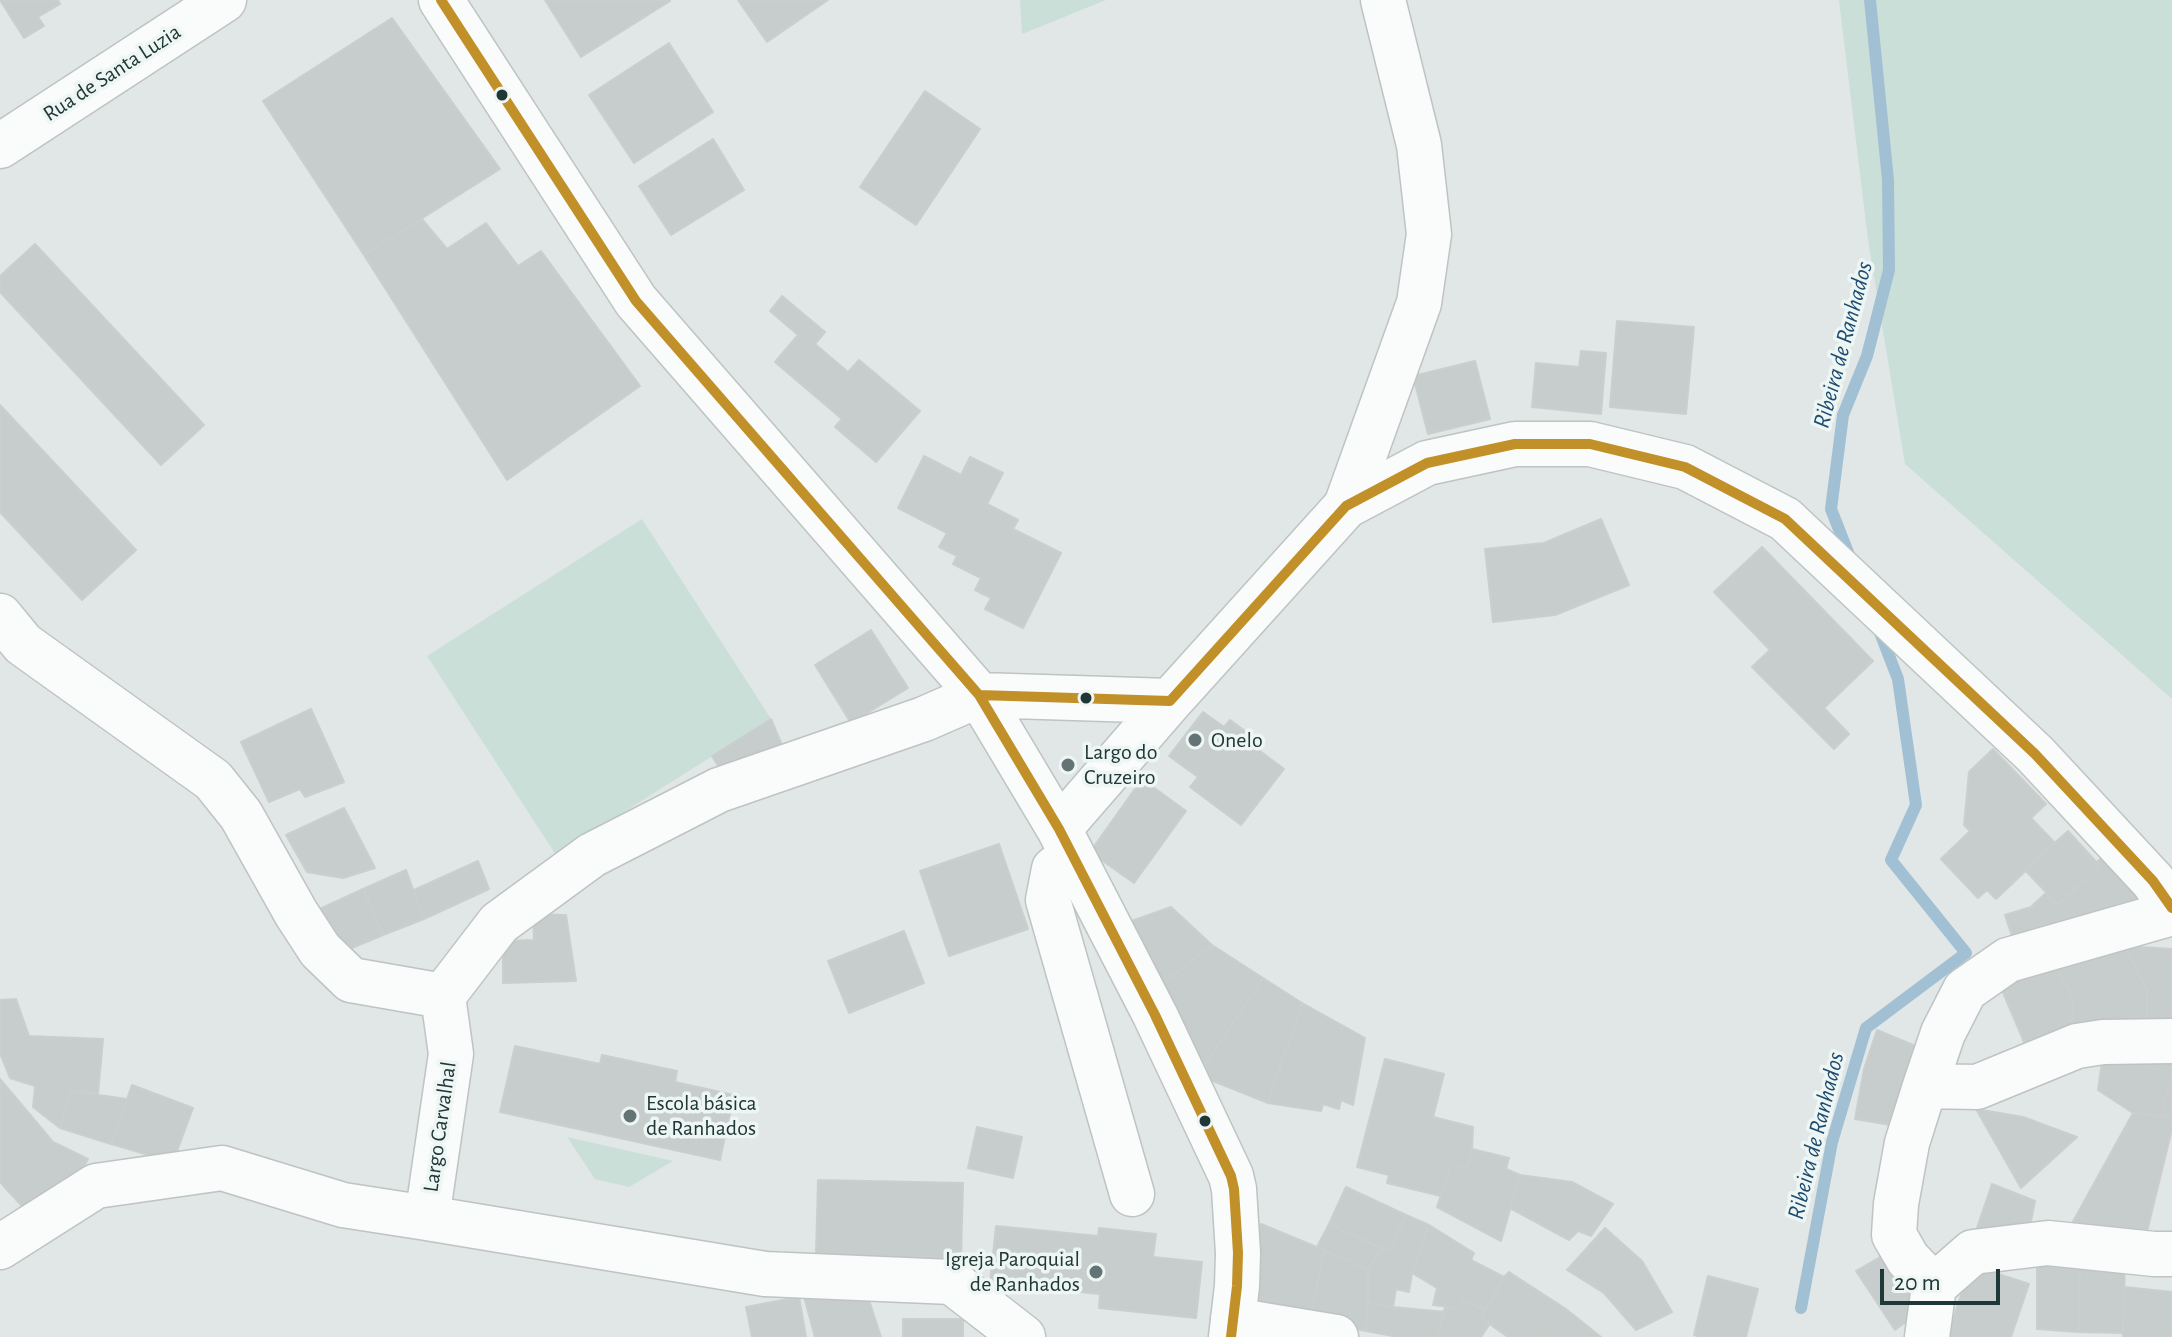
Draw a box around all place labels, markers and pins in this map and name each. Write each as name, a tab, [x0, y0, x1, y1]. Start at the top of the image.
unlabelled marker	[494, 87, 510, 103]
unlabelled marker	[1078, 690, 1094, 706]
place label: Onelo	[1211, 727, 1263, 753]
marker: Onelo	[1186, 731, 1204, 749]
place label: Largo do Cruzeiro	[1084, 739, 1158, 790]
marker: Largo do Cruzeiro	[1059, 756, 1077, 774]
place label: Escola básica de Ranhados	[646, 1090, 757, 1142]
marker: Escola básica de Ranhados	[621, 1107, 639, 1125]
unlabelled marker	[1197, 1113, 1213, 1129]
place label: Igreja Paroquial de Ranhados	[945, 1246, 1080, 1298]
marker: Igreja Paroquial de Ranhados	[1087, 1263, 1105, 1281]

